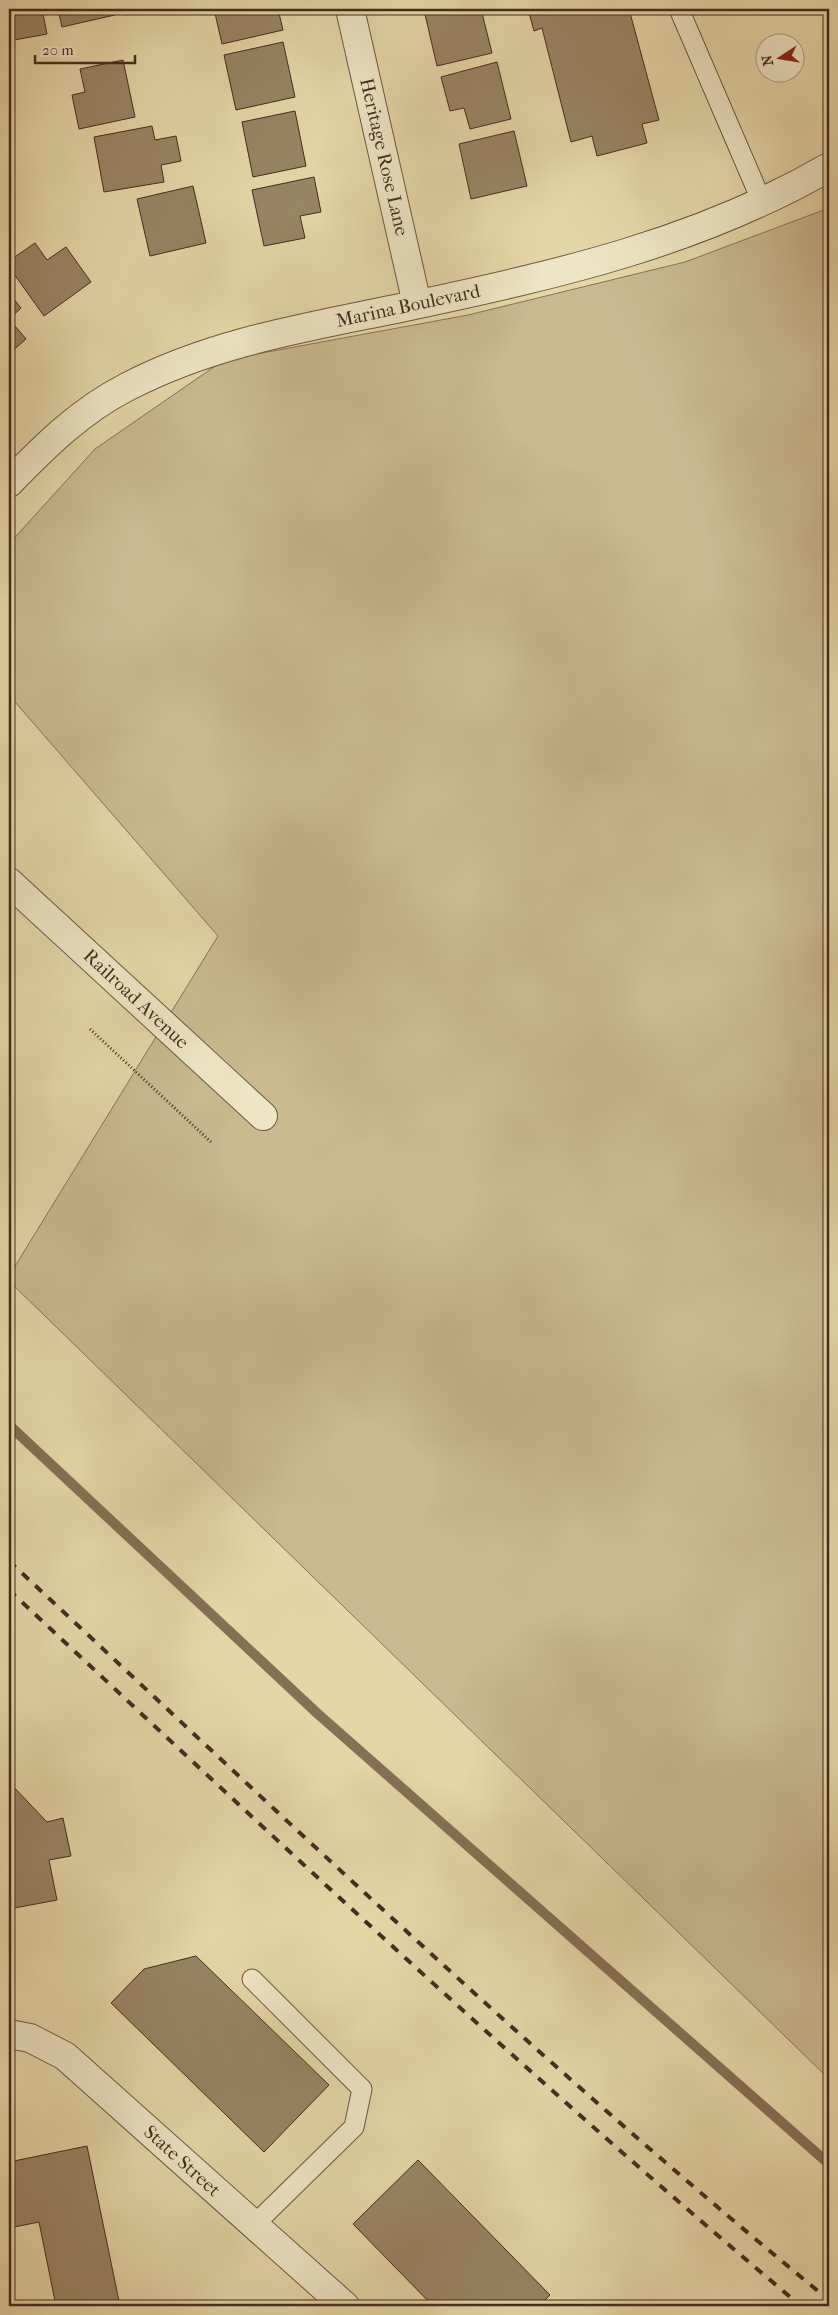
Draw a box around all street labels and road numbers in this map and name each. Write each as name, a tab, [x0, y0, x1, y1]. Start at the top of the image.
street label: Heritage Rose Lane	[355, 76, 413, 238]
street label: Marina Boulevard	[334, 280, 483, 332]
street label: Railroad Avenue	[79, 945, 193, 1053]
street label: State Street	[139, 2121, 225, 2201]

